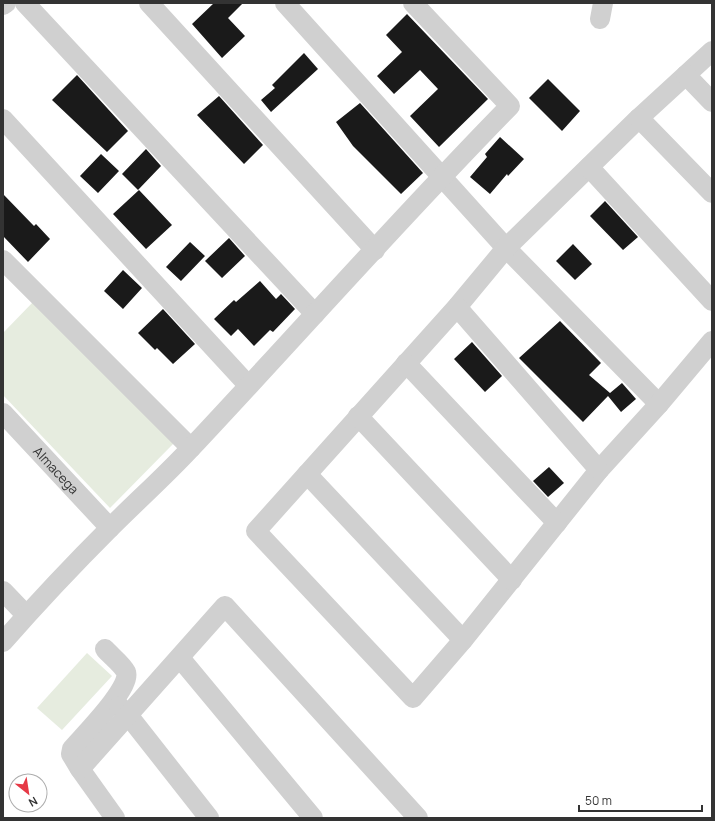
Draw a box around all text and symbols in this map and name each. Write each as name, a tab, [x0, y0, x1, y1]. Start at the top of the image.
street label: Almacega	[29, 442, 83, 498]
north arrow	[8, 773, 48, 813]
scale bar	[579, 787, 702, 813]
text: 50 m	[585, 792, 612, 809]
text: N	[26, 794, 40, 811]

